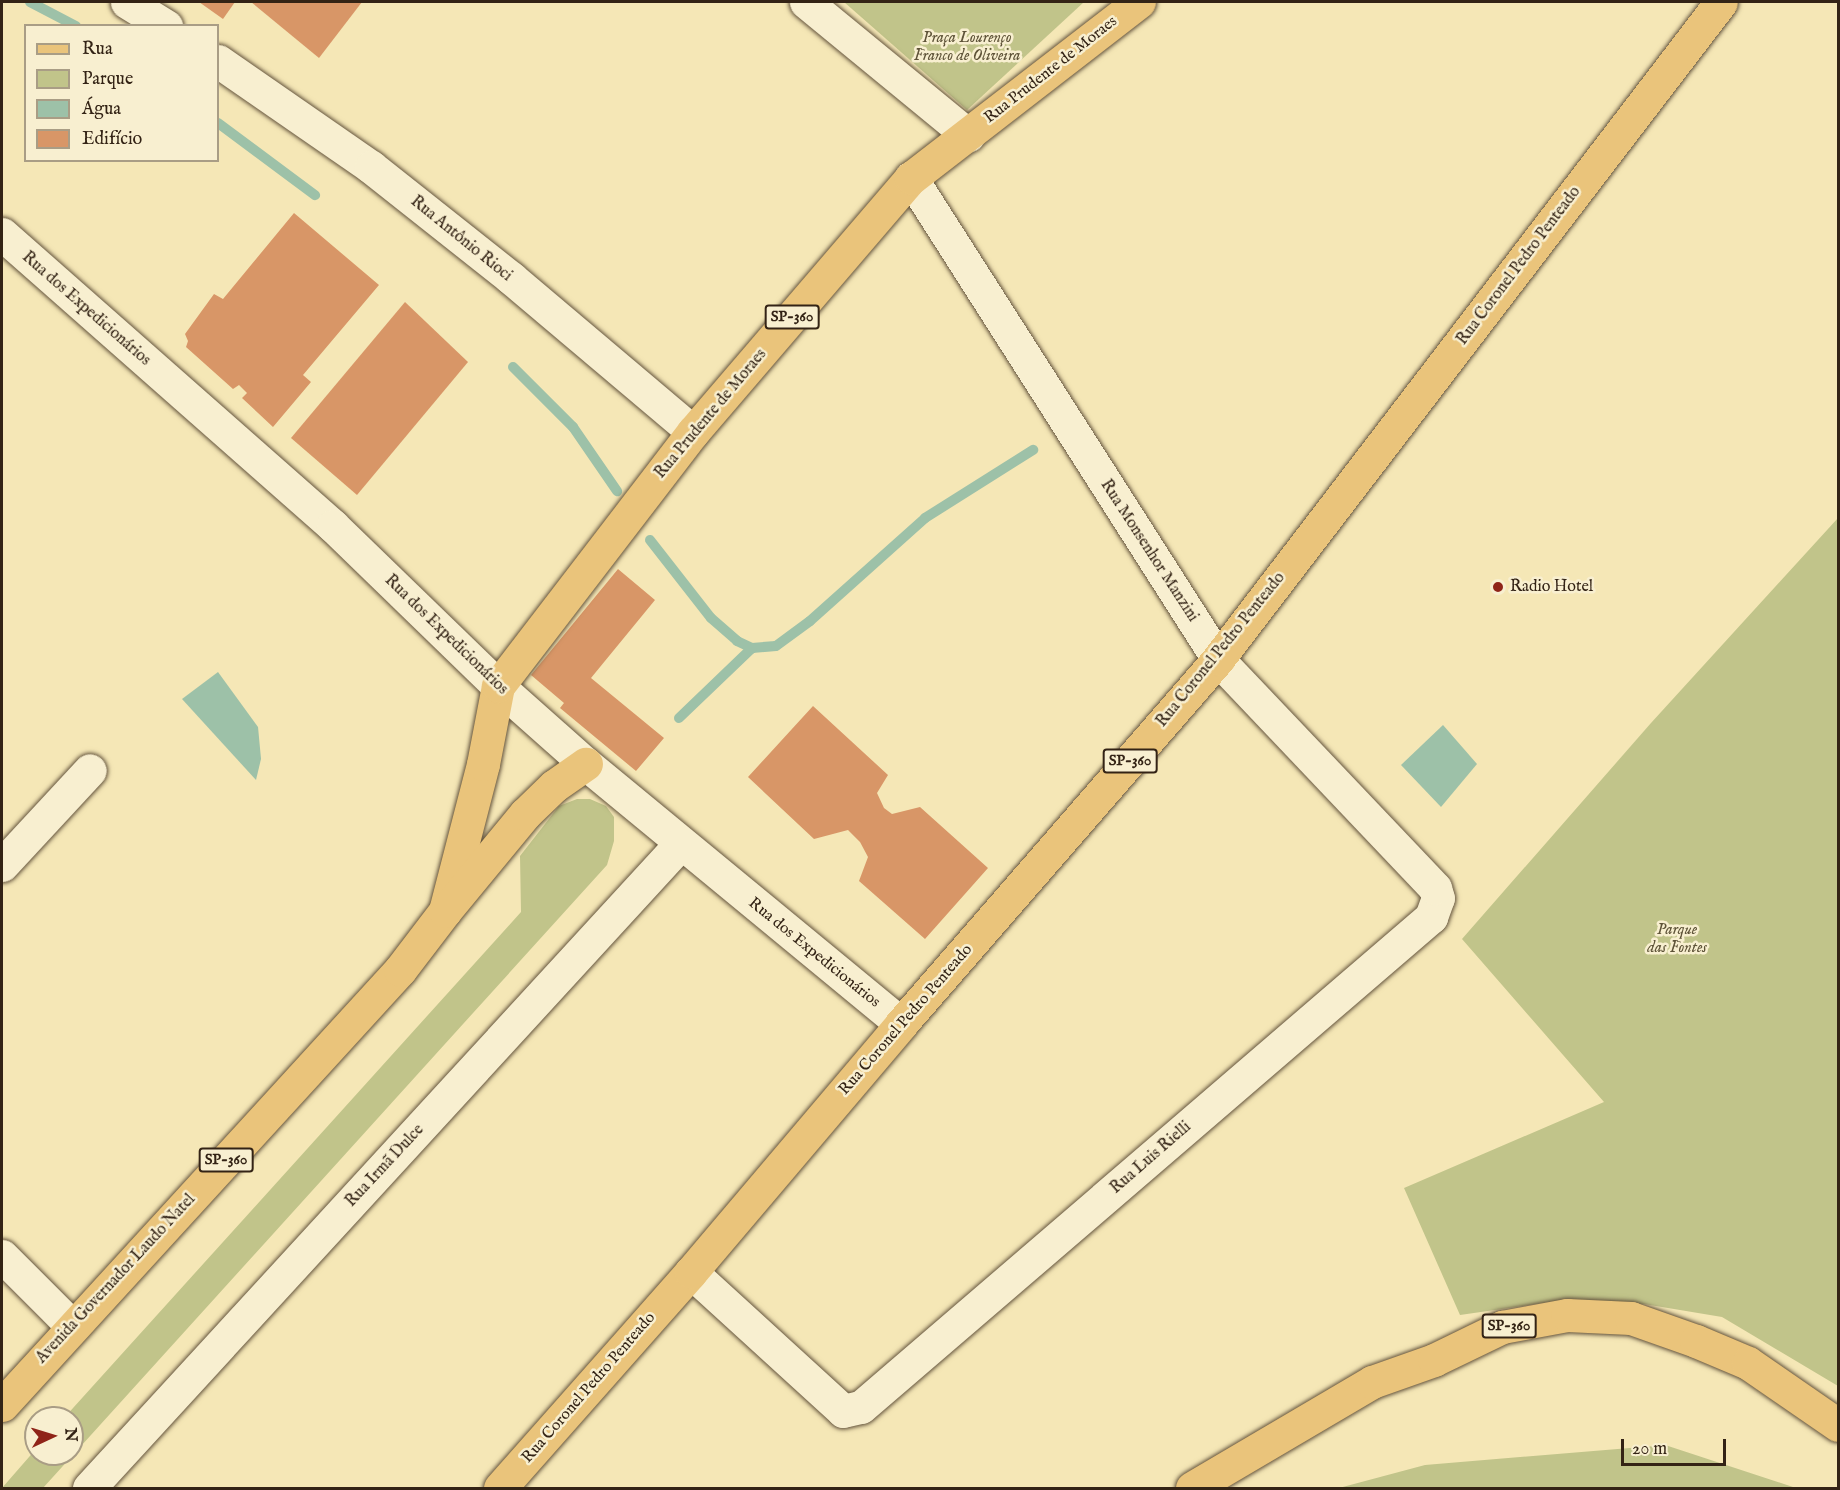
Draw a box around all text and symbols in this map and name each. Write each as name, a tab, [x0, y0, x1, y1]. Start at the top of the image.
street label: Rua Prudente de Moraes	[981, 12, 1121, 128]
legend	[24, 24, 219, 162]
park label: Praça Lourenço Franco de Oliveira	[914, 28, 1020, 66]
text: Rua	[82, 38, 113, 61]
text: Parque	[82, 68, 133, 91]
text: Água	[82, 98, 121, 121]
text: Edifício	[82, 128, 142, 151]
street label: Rua Coronel Pedro Penteado	[1453, 183, 1585, 349]
street label: Rua Antônio Rioci	[406, 192, 516, 286]
street label: Rua dos Expedicionários	[18, 248, 154, 370]
road number: SP-360	[764, 305, 820, 329]
street label: Rua Prudente de Moraes	[651, 345, 771, 483]
street label: Rua Monsenhor Manzini	[1096, 476, 1202, 626]
street label: Rua Coronel Pedro Penteado	[1153, 569, 1289, 731]
street label: Rua dos Expedicionários	[380, 571, 512, 699]
place label: Radio Hotel	[1510, 577, 1593, 597]
marker: Radio Hotel	[1491, 580, 1505, 594]
road number: SP-360	[1102, 749, 1158, 773]
street label: Rua dos Expedicionários	[744, 894, 884, 1012]
park label: Parque das Fontes	[1647, 920, 1707, 958]
street label: Rua Coronel Pedro Penteado	[835, 941, 977, 1099]
street label: Rua Luis Rielli	[1107, 1118, 1195, 1198]
street label: Rua Irmã Dulce	[342, 1121, 428, 1211]
road number: SP-360	[198, 1148, 254, 1172]
street label: Avenida Governador Laudo Natel	[32, 1190, 200, 1368]
street label: Rua Coronel Pedro Penteado	[518, 1309, 660, 1467]
road number: SP-360	[1480, 1314, 1538, 1338]
north arrow	[24, 1406, 84, 1466]
text: N	[60, 1427, 80, 1442]
scale bar	[1624, 1427, 1729, 1465]
text: 20 m	[1632, 1438, 1667, 1461]

